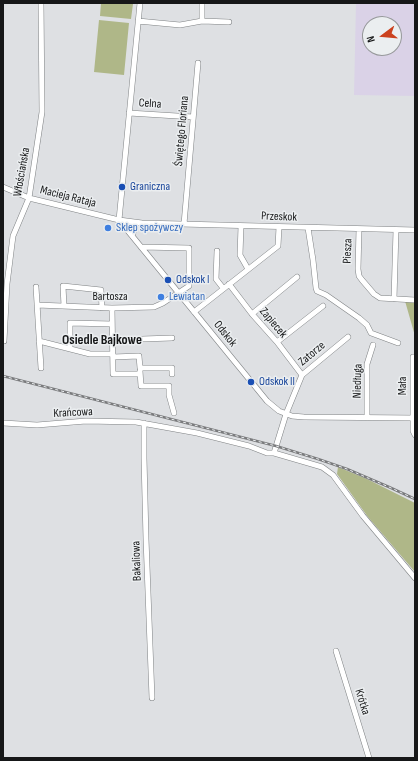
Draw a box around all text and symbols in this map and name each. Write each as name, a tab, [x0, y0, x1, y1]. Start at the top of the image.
north arrow	[362, 16, 402, 56]
text: N	[364, 35, 378, 44]
street label: Świętego Floriana	[172, 95, 192, 167]
street label: Celna	[138, 96, 162, 112]
street label: Włościańska	[11, 146, 33, 198]
place label: Graniczna	[130, 180, 170, 194]
marker: Graniczna	[117, 182, 127, 192]
street label: Macieja Rataja	[38, 183, 98, 211]
street label: Przeskok	[261, 209, 297, 225]
place label: Sklep spożywczy	[116, 221, 183, 235]
marker: Sklep spożywczy	[103, 223, 113, 233]
street label: Piesza	[340, 238, 356, 264]
place label: Odskok I	[176, 273, 210, 287]
marker: Odskok I	[163, 275, 173, 285]
street label: Bartosza	[92, 290, 128, 304]
place label: Lewiatan	[169, 290, 205, 304]
marker: Lewiatan	[156, 292, 166, 302]
street label: Zapiecek	[256, 305, 290, 341]
street label: Odskok	[210, 318, 240, 350]
district label: Osiedle Bajkowe	[62, 332, 142, 348]
street label: Zatorze	[296, 339, 328, 369]
street label: Niedługa	[350, 363, 366, 399]
place label: Odskok II	[259, 375, 295, 389]
marker: Odskok II	[246, 377, 256, 387]
street label: Mała	[396, 377, 410, 395]
street label: Krańcowa	[53, 405, 93, 421]
street label: Bakaliowa	[129, 541, 145, 581]
street label: Krótka	[351, 687, 373, 717]

